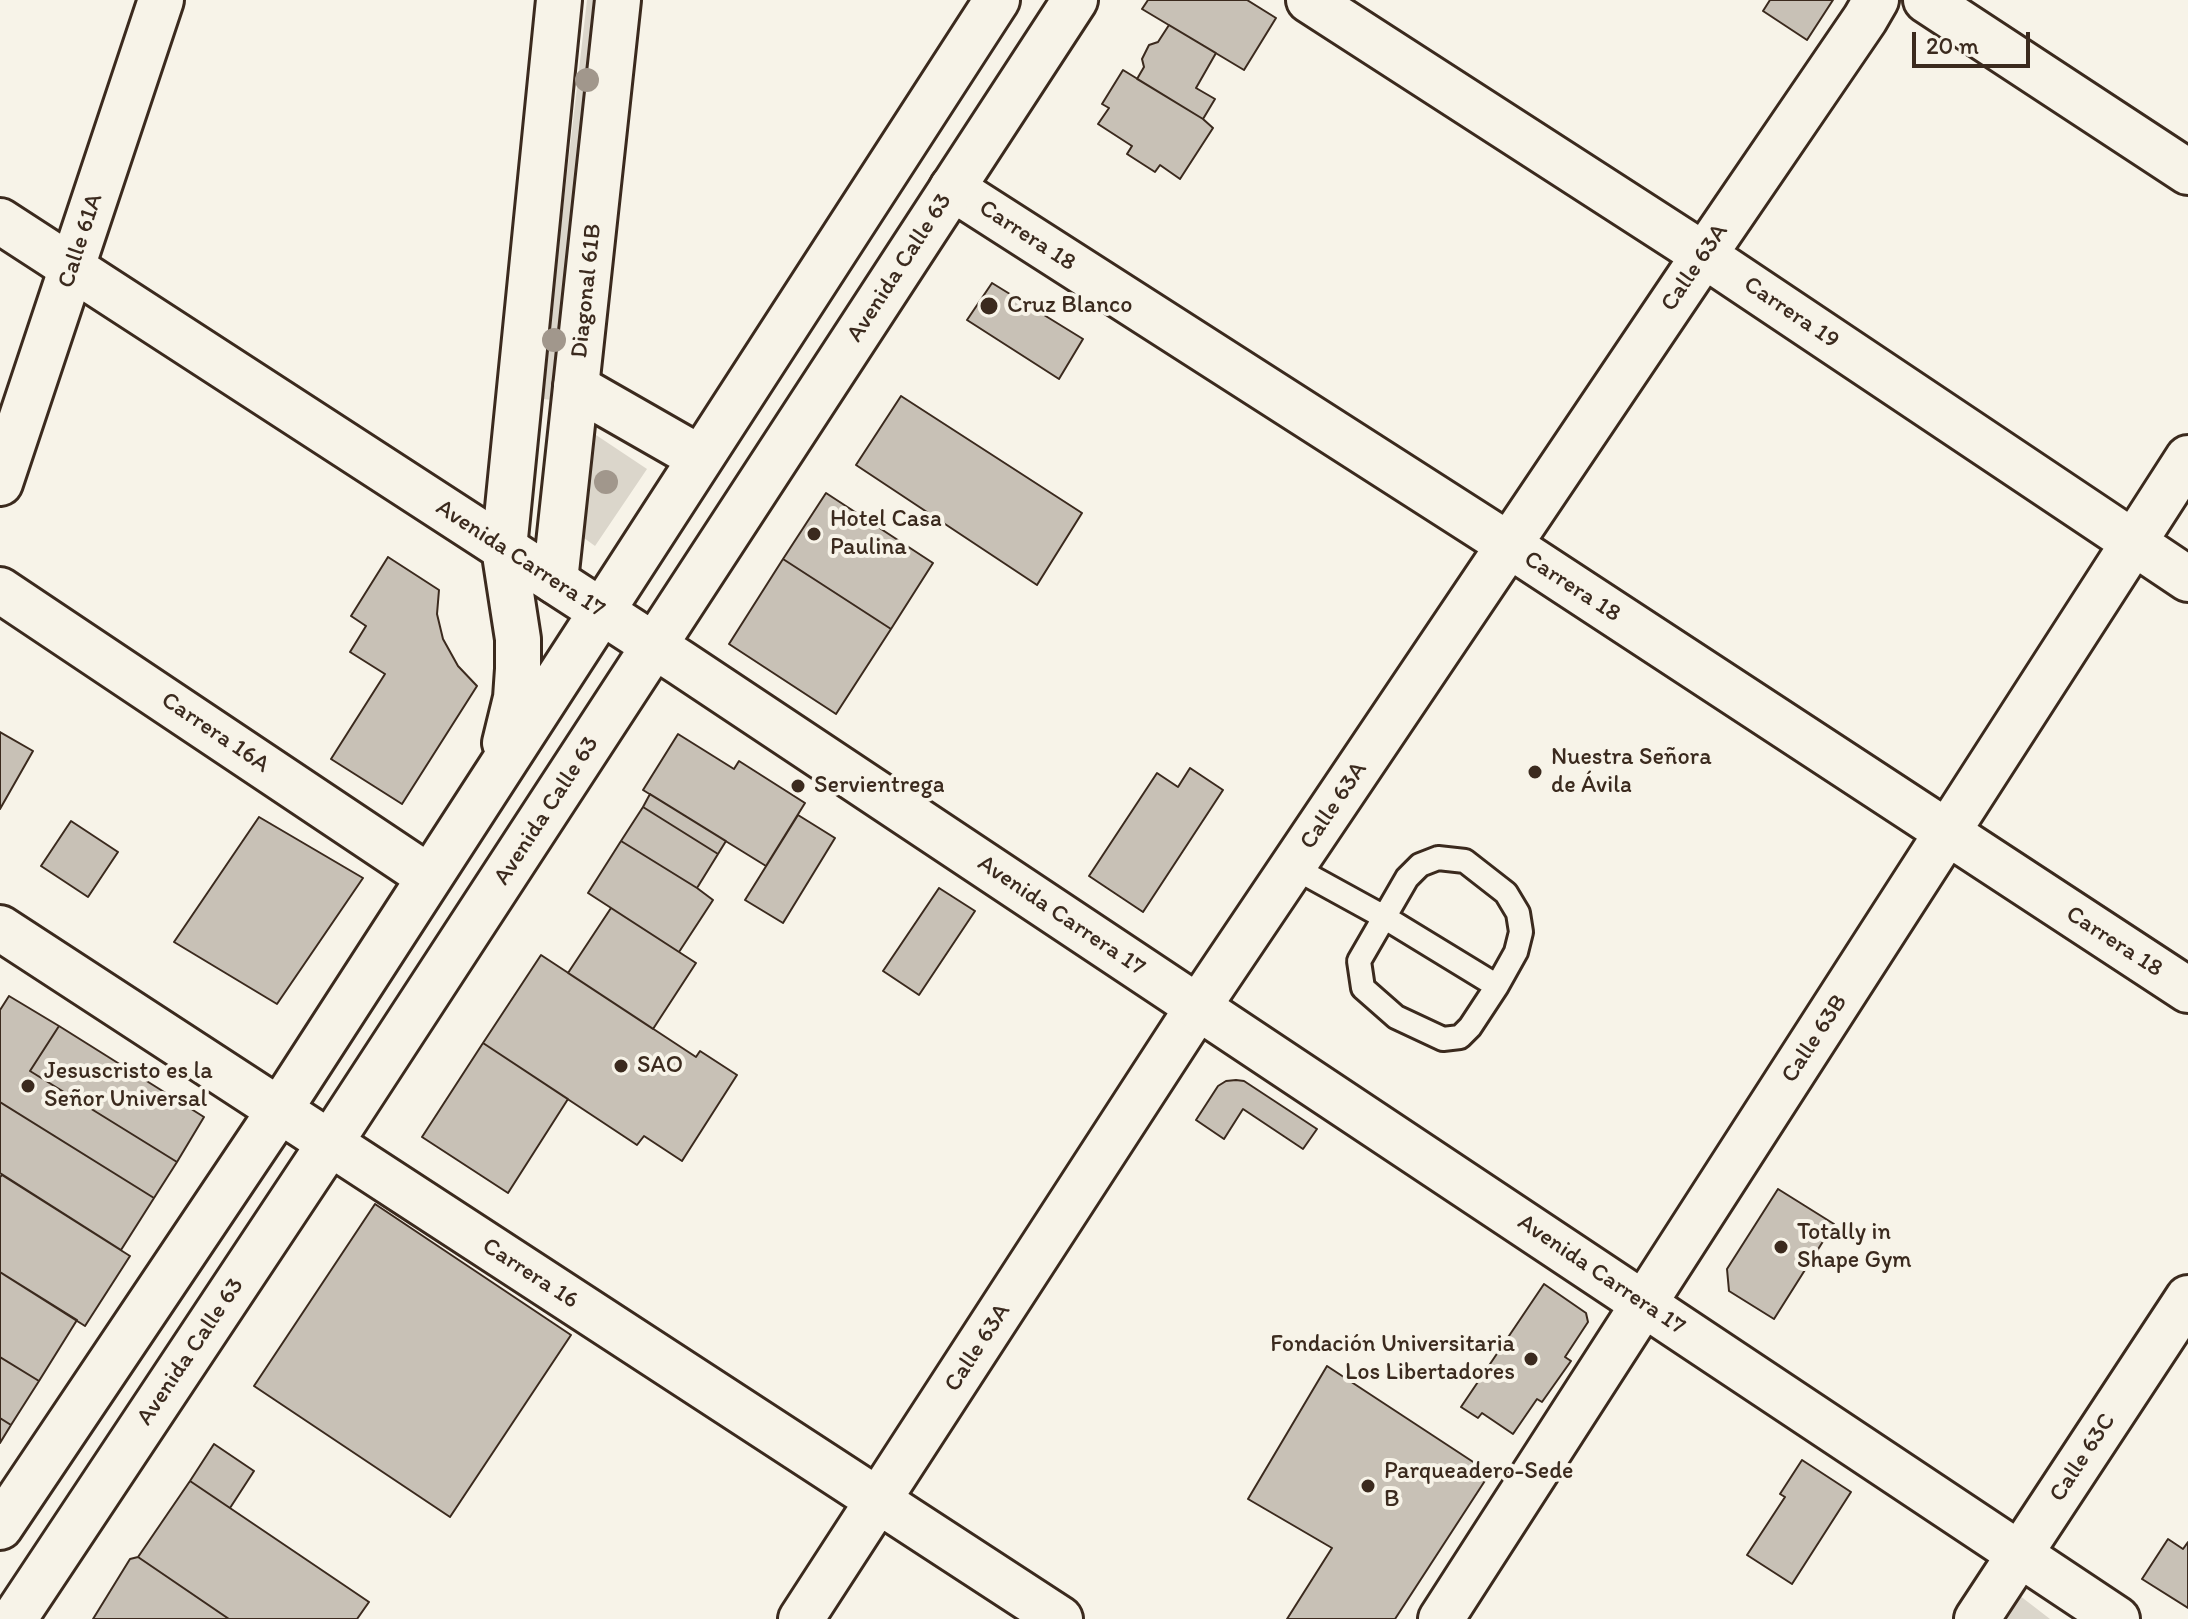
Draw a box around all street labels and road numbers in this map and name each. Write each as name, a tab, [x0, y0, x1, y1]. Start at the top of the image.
street label: Avenida Calle 63	[841, 188, 959, 348]
street label: Calle 61A	[52, 190, 110, 292]
street label: Carrera 18	[973, 194, 1081, 278]
street label: Calle 63A	[1655, 219, 1735, 317]
street label: Diagonal 61B	[566, 222, 608, 360]
street label: Carrera 19	[1738, 271, 1844, 355]
street label: Avenida Carrera 17	[430, 494, 610, 624]
street label: Carrera 18	[1518, 545, 1626, 629]
street label: Carrera 16A	[155, 686, 275, 780]
street label: Avenida Calle 63	[488, 731, 606, 891]
street label: Calle 63A	[1294, 757, 1374, 855]
street label: Avenida Carrera 17	[972, 849, 1150, 983]
street label: Carrera 18	[2060, 900, 2168, 984]
street label: Calle 63B	[1776, 989, 1854, 1089]
street label: Avenida Carrera 17	[1512, 1208, 1690, 1342]
street label: Carrera 16	[476, 1232, 584, 1316]
street label: Avenida Calle 63	[131, 1273, 251, 1431]
street label: Calle 63A	[939, 1298, 1017, 1398]
street label: Calle 63C	[2044, 1408, 2122, 1508]

